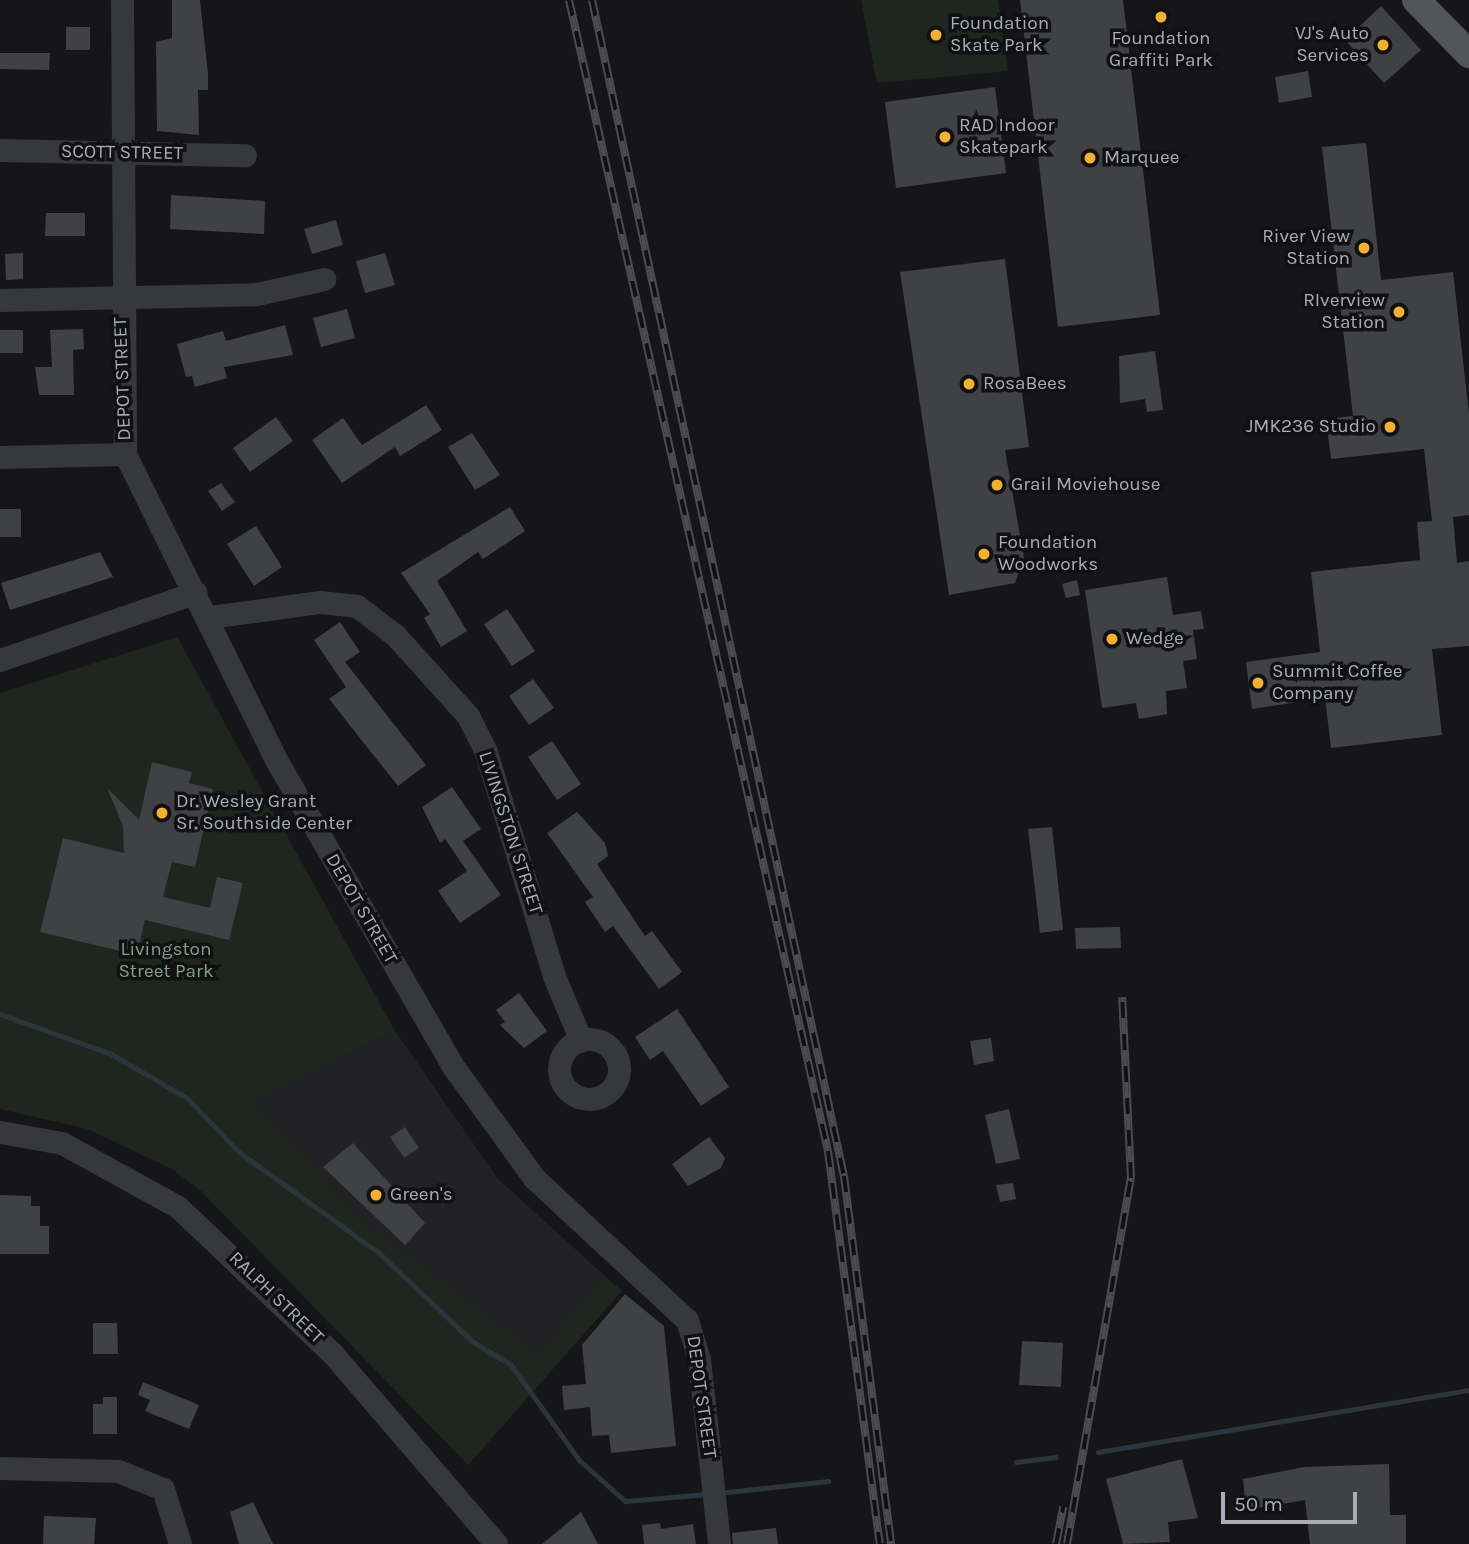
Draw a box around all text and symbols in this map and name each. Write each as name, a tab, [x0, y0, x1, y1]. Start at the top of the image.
marker: Foundation Graffiti Park	[1153, 9, 1169, 25]
place label: Foundation Skate Park	[950, 13, 1049, 57]
place label: VJ's Auto Services	[1295, 23, 1369, 67]
marker: Foundation Skate Park	[928, 27, 944, 43]
place label: Foundation Graffiti Park	[1109, 28, 1213, 72]
marker: VJ's Auto Services	[1375, 37, 1391, 53]
place label: RAD Indoor Skatepark	[959, 115, 1054, 159]
marker: RAD Indoor Skatepark	[937, 129, 953, 145]
street label: SCOTT STREET	[61, 141, 183, 165]
place label: Marquee	[1104, 147, 1180, 169]
marker: Marquee	[1082, 150, 1098, 166]
place label: River View Station	[1262, 226, 1350, 270]
marker: River View Station	[1356, 240, 1372, 256]
place label: RIverview Station	[1303, 290, 1385, 334]
marker: RIverview Station	[1391, 304, 1407, 320]
street label: DEPOT STREET	[109, 317, 137, 441]
place label: RosaBees	[983, 373, 1067, 395]
marker: RosaBees	[961, 376, 977, 392]
place label: JMK236 Studio	[1246, 416, 1376, 438]
marker: JMK236 Studio	[1382, 419, 1398, 435]
place label: Grail Moviehouse	[1011, 474, 1161, 496]
marker: Grail Moviehouse	[989, 477, 1005, 493]
place label: Foundation Woodworks	[998, 532, 1098, 576]
marker: Foundation Woodworks	[976, 546, 992, 562]
place label: Wedge	[1126, 628, 1184, 650]
marker: Wedge	[1104, 631, 1120, 647]
place label: Summit Coffee Company	[1272, 661, 1402, 705]
marker: Summit Coffee Company	[1250, 675, 1266, 691]
street label: LIVINGSTON STREET	[473, 749, 547, 917]
place label: Dr. Wesley Grant Sr. Southside Center	[176, 791, 352, 835]
marker: Dr. Wesley Grant Sr. Southside Center	[154, 805, 170, 821]
street label: DEPOT STREET	[320, 850, 402, 968]
park label: Livingston Street Park	[118, 939, 214, 983]
place label: Green's	[390, 1184, 453, 1206]
marker: Green's	[368, 1187, 384, 1203]
street label: RALPH STREET	[224, 1247, 328, 1349]
street label: DEPOT STREET	[681, 1334, 721, 1460]
scale bar	[1224, 1478, 1360, 1522]
text: 50 m	[1234, 1492, 1283, 1516]

